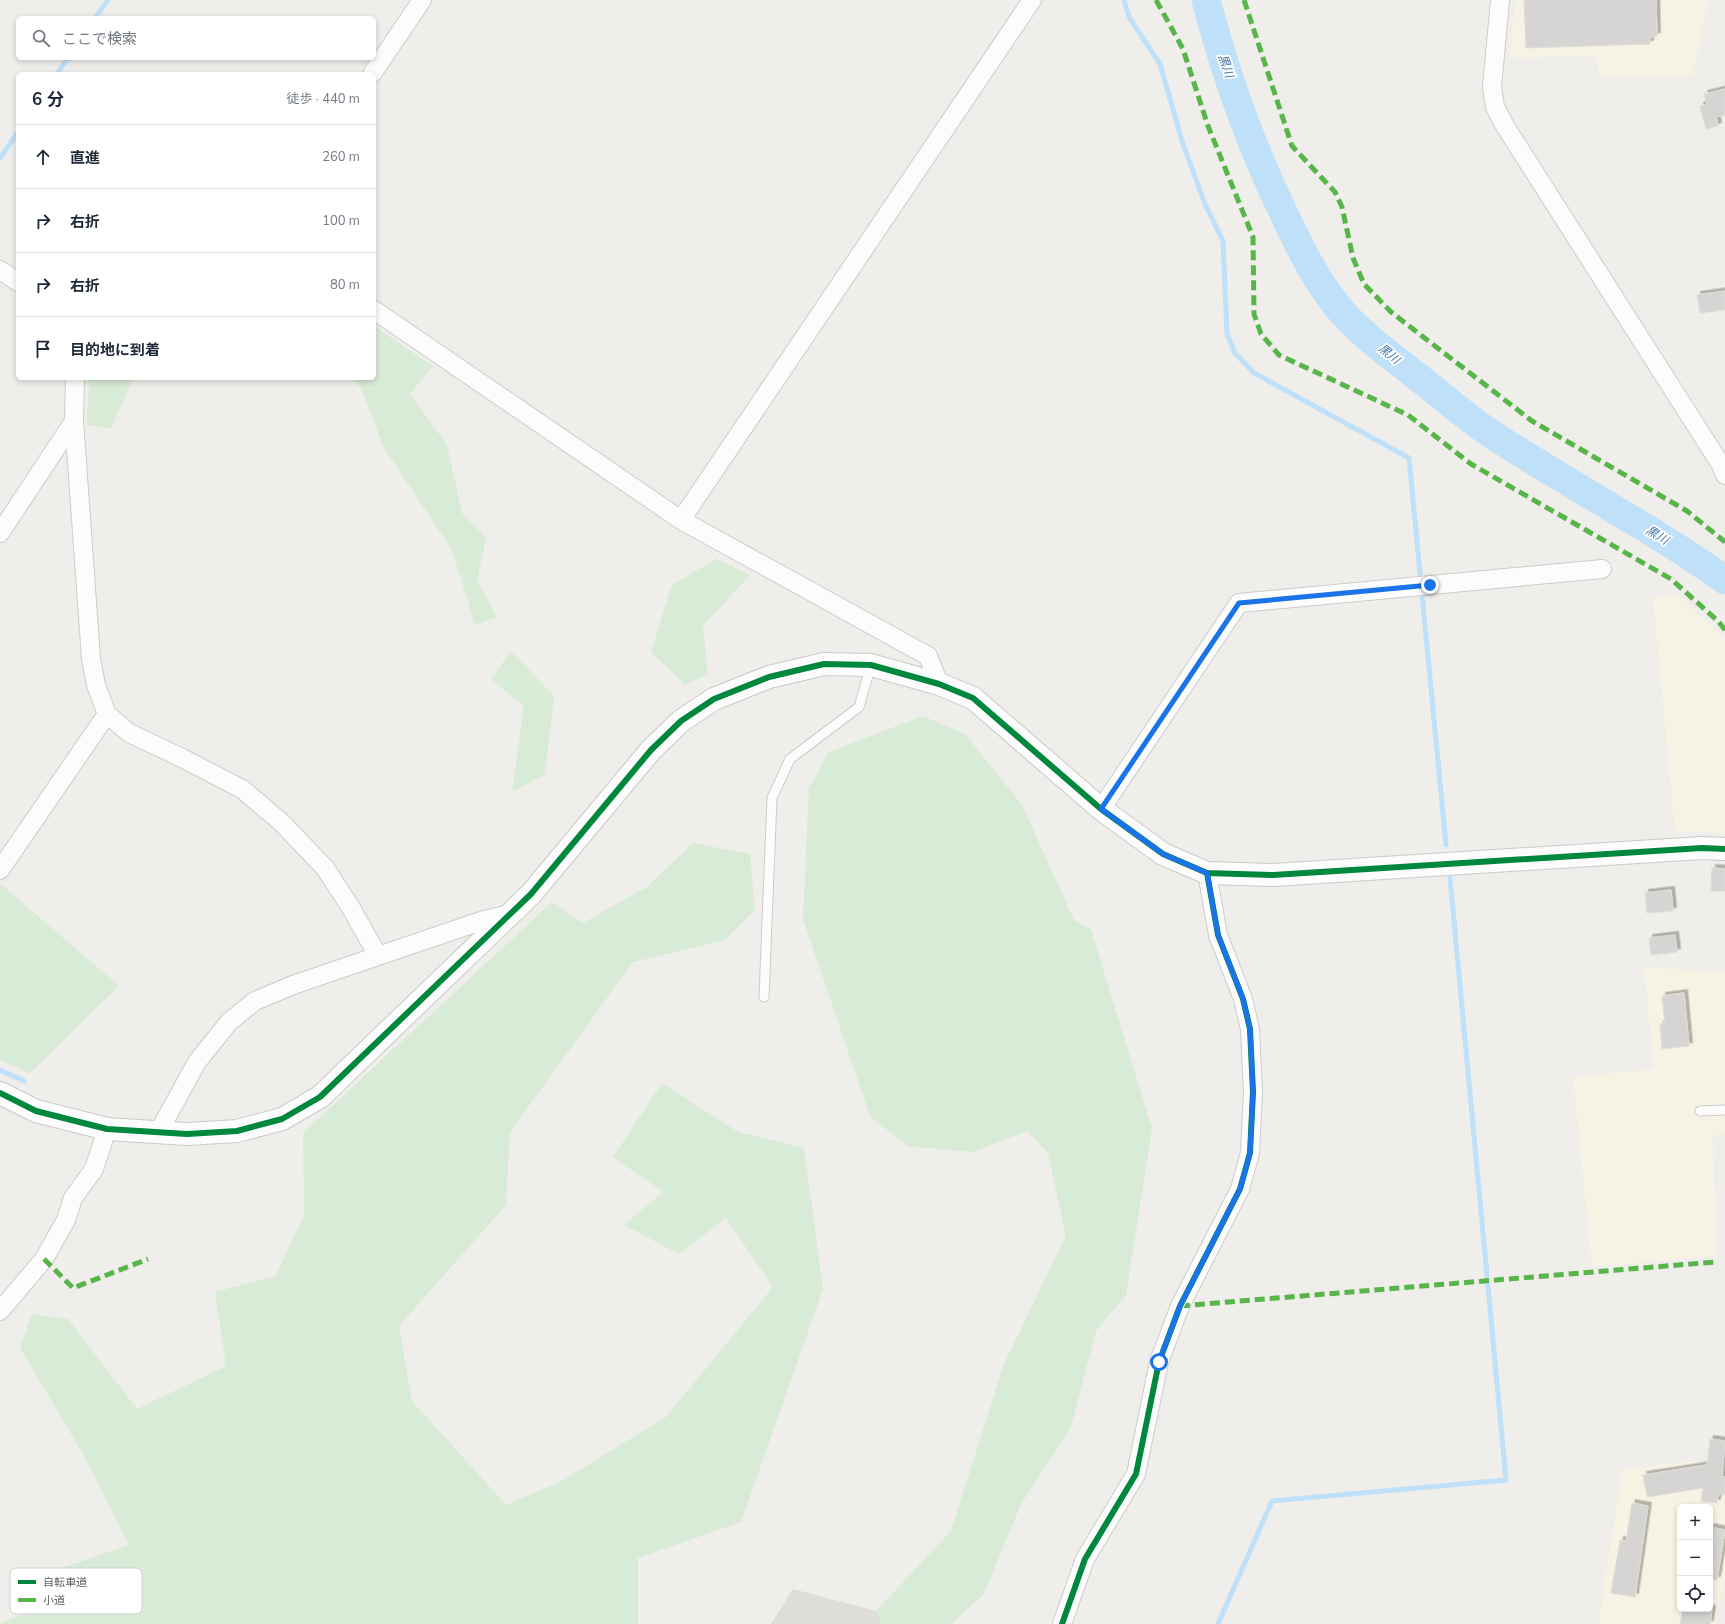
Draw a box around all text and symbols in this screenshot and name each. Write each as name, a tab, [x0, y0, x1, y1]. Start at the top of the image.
search box	[16, 16, 376, 60]
icon: search	[30, 27, 52, 49]
text: ここで検索	[62, 29, 137, 49]
water label: 黒川	[1214, 52, 1238, 82]
text: 6 分	[32, 88, 64, 111]
text: 徒歩 · 440 m	[286, 90, 360, 108]
icon: ahead	[32, 146, 54, 168]
text: 直進	[70, 148, 100, 168]
text: 260 m	[322, 148, 360, 166]
icon: right	[32, 210, 54, 232]
text: 右折	[70, 212, 100, 232]
text: 100 m	[322, 212, 360, 230]
icon: right	[32, 274, 54, 296]
text: 右折	[70, 276, 100, 296]
text: 80 m	[330, 276, 360, 294]
icon: arrive	[32, 338, 54, 360]
text: 目的地に到着	[70, 340, 160, 360]
water label: 黒川	[1375, 340, 1405, 369]
water label: 黒川	[1643, 522, 1673, 549]
route end	[1421, 576, 1439, 594]
route start	[1150, 1353, 1168, 1371]
map controls	[1677, 1504, 1713, 1612]
button: +	[1677, 1504, 1713, 1540]
button: −	[1677, 1540, 1713, 1576]
legend	[10, 1568, 142, 1614]
text: 自転車道	[43, 1575, 87, 1590]
button: locate	[1677, 1576, 1713, 1612]
text: 小道	[43, 1593, 65, 1608]

